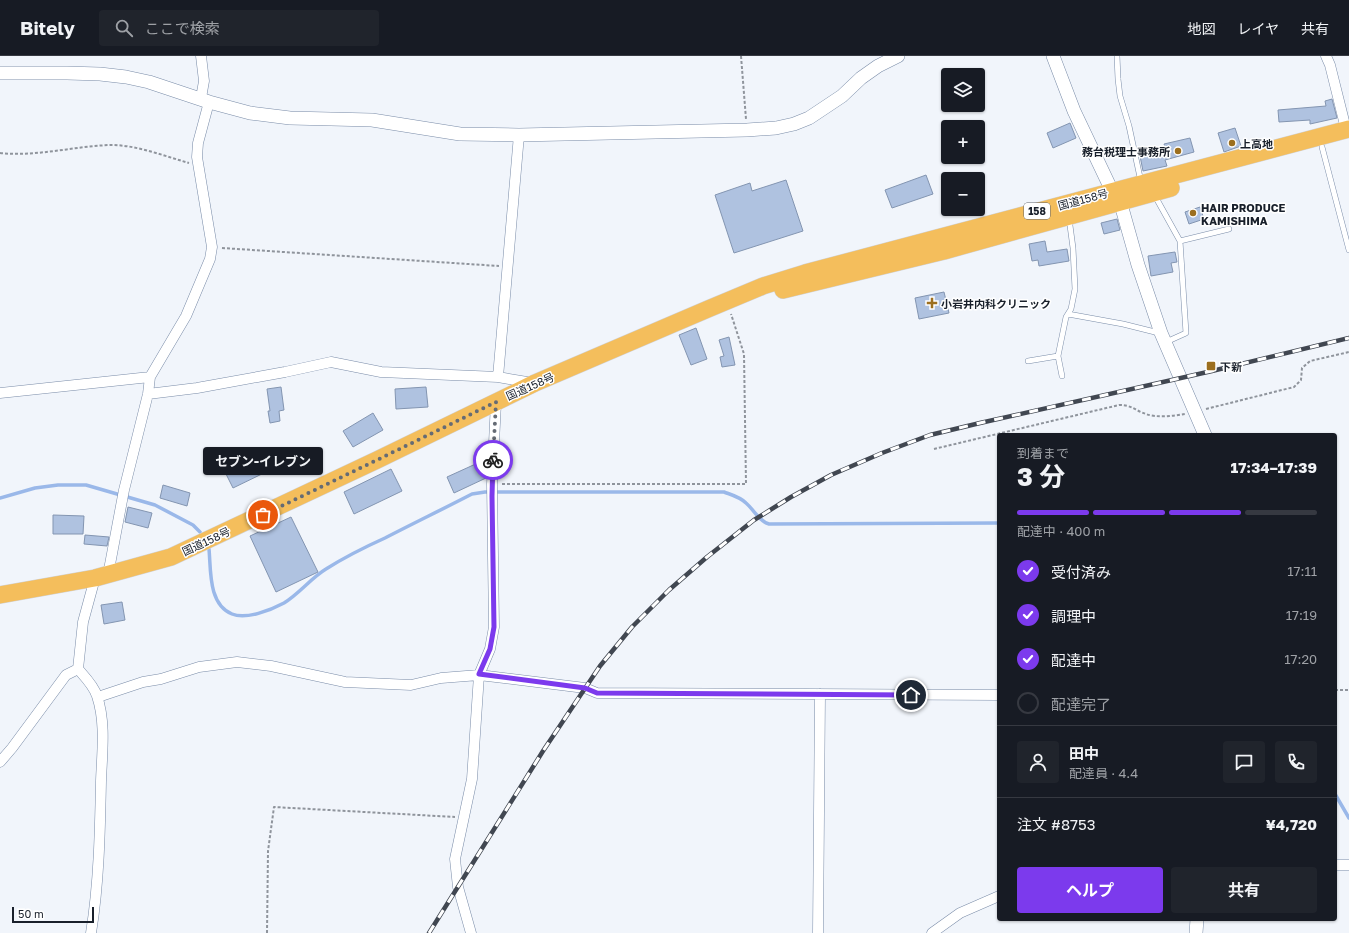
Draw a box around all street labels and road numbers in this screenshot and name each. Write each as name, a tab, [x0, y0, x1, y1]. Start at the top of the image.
street label: 国道158号	[1056, 186, 1110, 212]
road number: 158	[1024, 203, 1050, 219]
street label: 国道158号	[504, 370, 556, 402]
street label: 国道158号	[180, 524, 232, 558]

